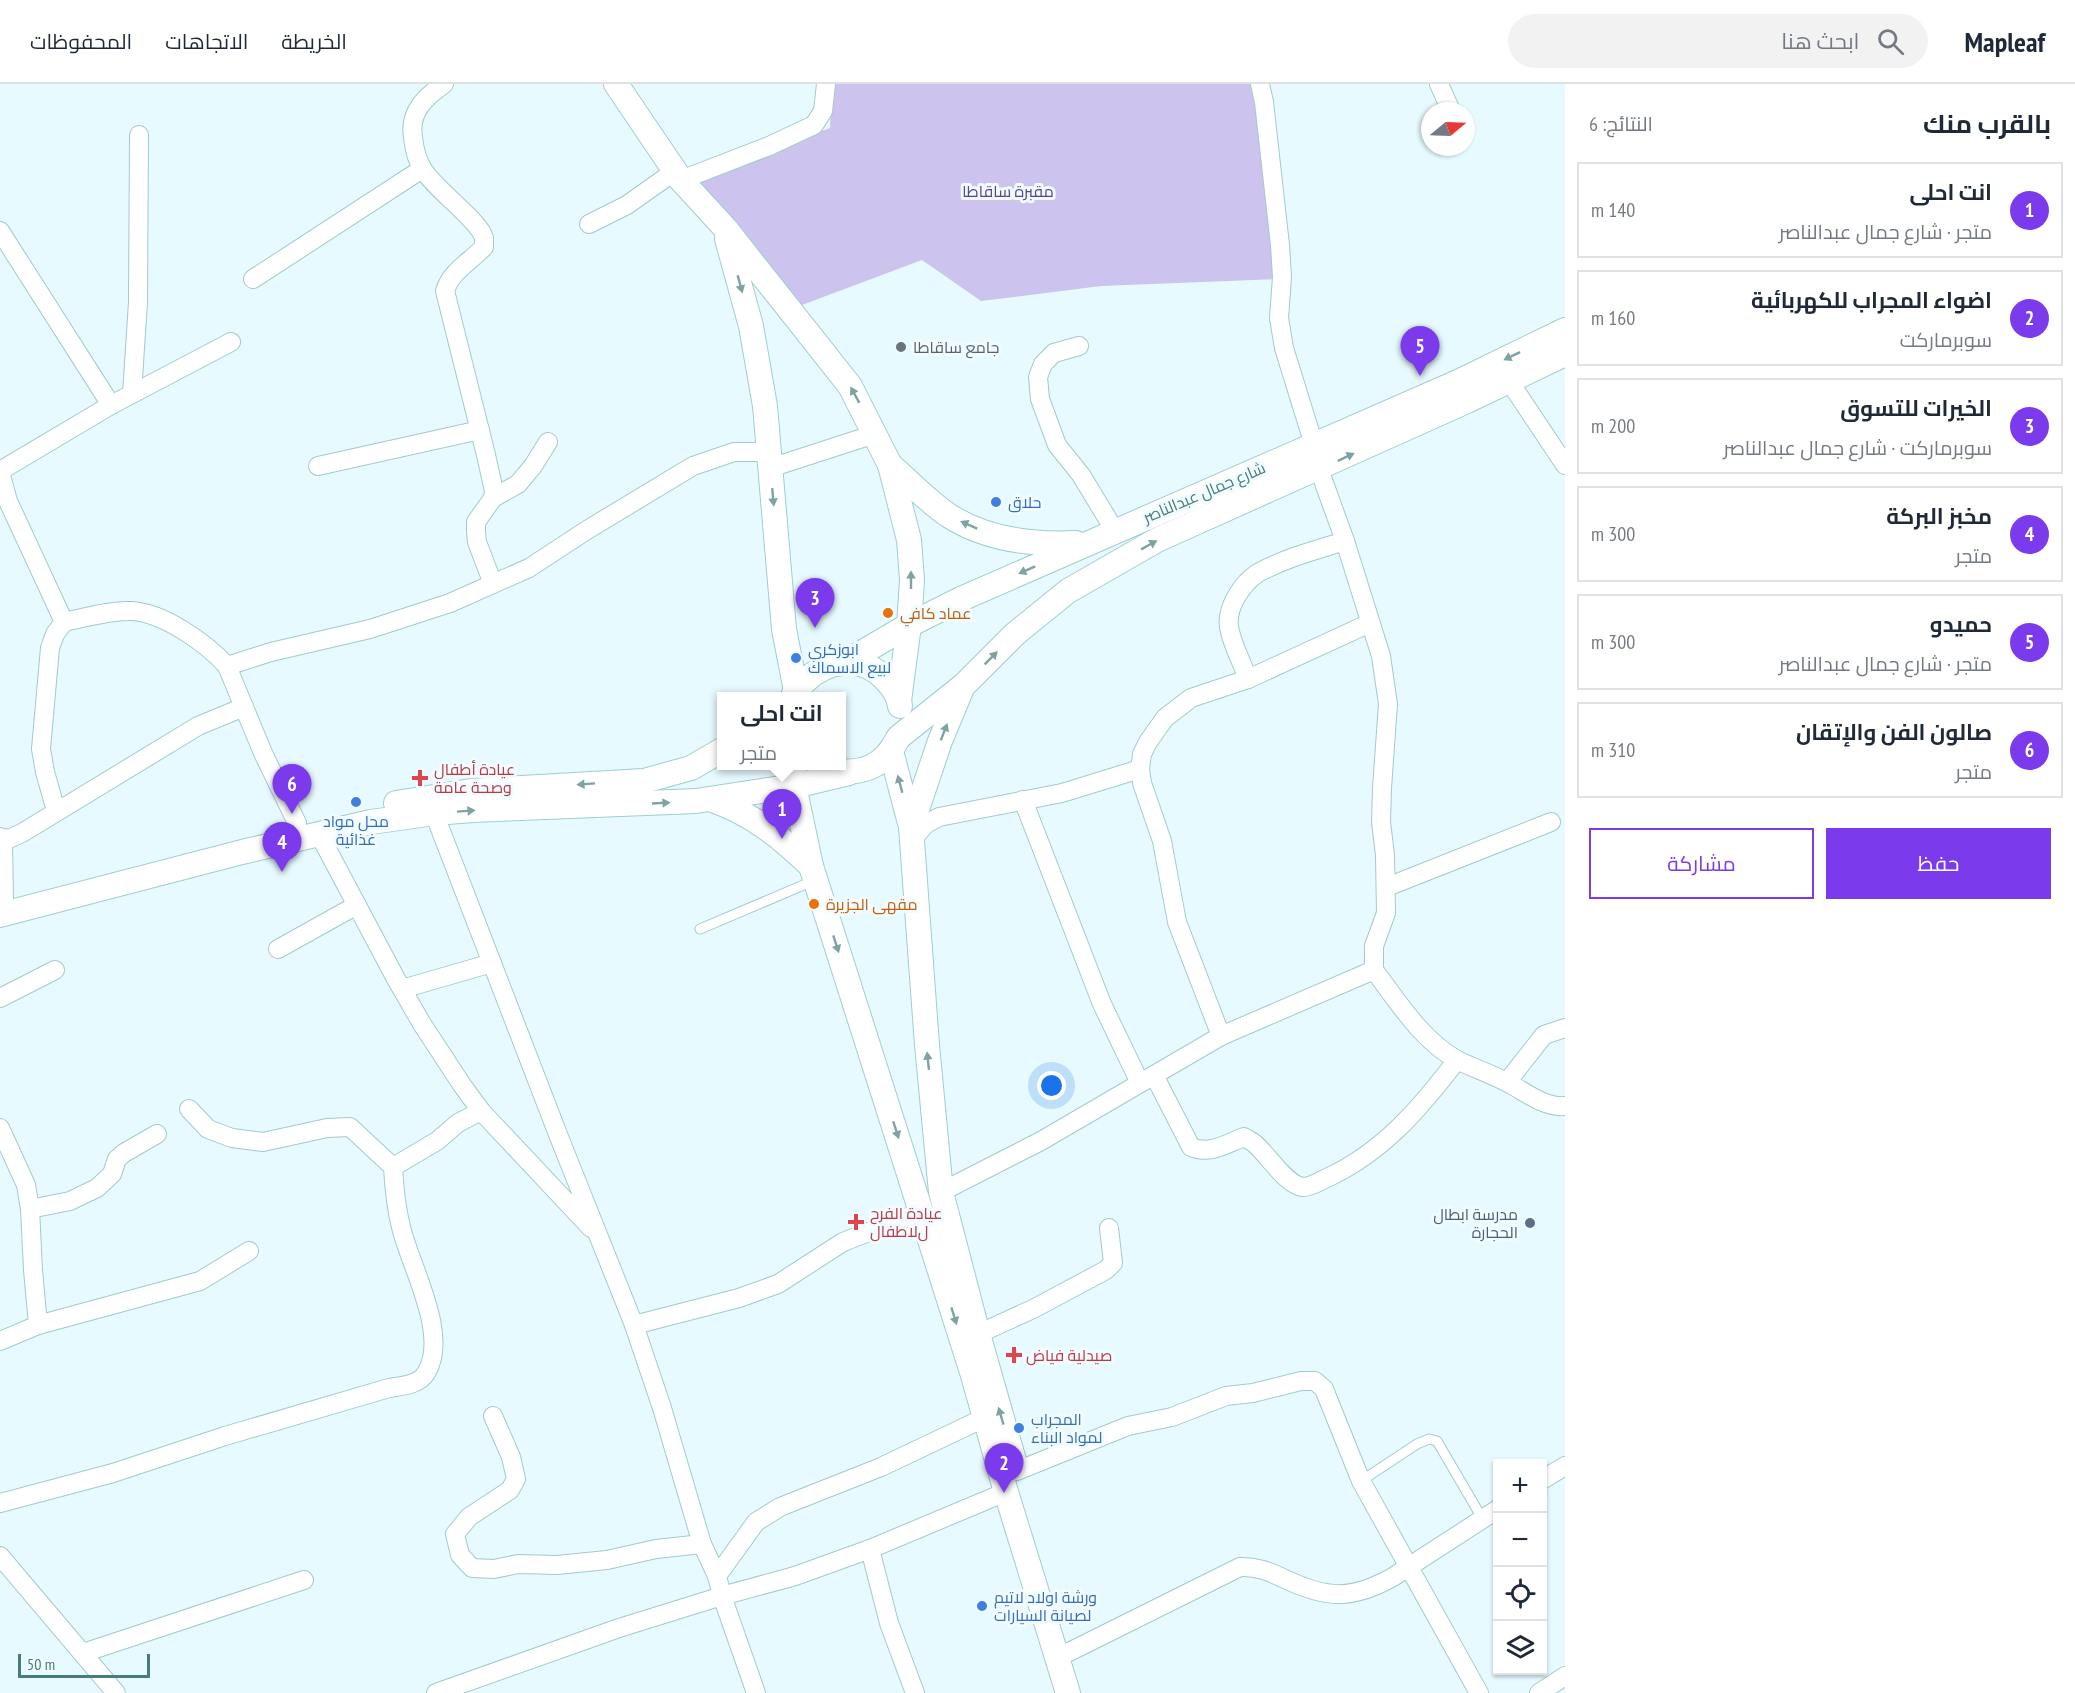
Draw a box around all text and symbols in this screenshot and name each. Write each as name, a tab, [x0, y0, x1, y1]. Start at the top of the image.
search box	[1508, 14, 1928, 68]
text: Mapleaf	[1964, 23, 2045, 60]
icon: search	[1874, 25, 1907, 58]
text: ابحث هنا	[1781, 27, 1859, 55]
text: المحفوظات	[30, 28, 132, 55]
text: الاتجاهات	[165, 28, 248, 55]
text: الخريطة	[281, 28, 347, 55]
north arrow	[1421, 102, 1475, 156]
text: بالقرب منك	[1923, 107, 2051, 140]
text: النتائج: 6	[1589, 111, 1653, 137]
text: انت احلى	[1910, 178, 1992, 206]
park label: مقبرة ساقاطا	[962, 181, 1054, 201]
text: 140 m	[1591, 197, 1635, 223]
text: 1	[2025, 197, 2034, 223]
text: متجر · شارع جمال عبدالناصر	[1779, 219, 1992, 245]
one-way arrow	[735, 275, 745, 293]
text: اضواء المجراب للكهربائية	[1751, 286, 1992, 314]
text: 160 m	[1591, 305, 1635, 331]
text: 2	[2025, 305, 2034, 331]
pin: 5	[1400, 326, 1440, 376]
text: سوبرماركت	[1900, 327, 1992, 353]
place label: جامع ساقاطا	[913, 337, 999, 359]
marker: جامع ساقاطا	[894, 340, 908, 354]
one-way arrow	[1504, 351, 1521, 360]
one-way arrow	[850, 387, 860, 404]
text: الخيرات للتسوق	[1840, 394, 1992, 422]
text: 200 m	[1591, 413, 1635, 439]
text: 3	[2025, 413, 2034, 439]
text: سوبرماركت · شارع جمال عبدالناصر	[1723, 435, 1992, 461]
one-way arrow	[1337, 452, 1354, 461]
street label: شارع جمال عبدالناصر	[1139, 457, 1269, 529]
one-way arrow	[768, 488, 778, 507]
place label: حلاق	[1008, 492, 1041, 513]
marker: حلاق	[989, 495, 1003, 509]
text: مخبز البركة	[1886, 502, 1992, 530]
one-way arrow	[960, 520, 978, 529]
text: 300 m	[1591, 521, 1635, 547]
text: 4	[2025, 521, 2034, 547]
one-way arrow	[1140, 541, 1157, 551]
text: متجر	[1955, 543, 1992, 569]
one-way arrow	[1018, 566, 1035, 575]
one-way arrow	[906, 570, 916, 589]
pin: 3	[796, 578, 834, 628]
place label: عماد كافي	[900, 603, 972, 627]
marker: عماد كافي	[881, 606, 895, 620]
text: حميدو	[1930, 610, 1992, 638]
text: 300 m	[1591, 629, 1635, 655]
text: 5	[2025, 629, 2034, 655]
place label: ابوزكري لبيع اﻻسماك	[808, 639, 891, 679]
marker: ابوزكري لبيع اﻻسماك	[789, 651, 803, 665]
one-way arrow	[984, 651, 998, 666]
text: متجر · شارع جمال عبدالناصر	[1779, 651, 1992, 677]
popup	[717, 692, 846, 770]
text: انت احلى	[740, 699, 823, 727]
text: صالون الفن والإتقان	[1796, 718, 1992, 746]
one-way arrow	[939, 722, 949, 740]
text: 310 m	[1591, 737, 1635, 763]
text: 6	[2025, 737, 2034, 763]
text: متجر	[740, 740, 777, 766]
place label: عيادة أطفال وصحة عامة	[434, 759, 515, 797]
text: متجر	[1955, 759, 1992, 785]
pin: 6	[272, 764, 312, 814]
marker: عيادة أطفال وصحة عامة	[411, 769, 429, 787]
one-way arrow	[895, 775, 904, 793]
one-way arrow	[577, 780, 596, 789]
pin: 1	[762, 790, 802, 839]
marker: محل مواد غذائية	[349, 795, 363, 809]
one-way arrow	[652, 798, 671, 808]
one-way arrow	[457, 806, 476, 815]
place label: محل مواد غذائية	[323, 811, 389, 849]
pin: 4	[262, 822, 302, 872]
button: مشاركة	[1589, 828, 1814, 899]
button: حفظ	[1826, 828, 2051, 899]
place label: مقهى الجزيرة	[826, 894, 917, 915]
marker: مقهى الجزيرة	[807, 897, 821, 911]
one-way arrow	[832, 935, 841, 953]
one-way arrow	[923, 1052, 933, 1071]
your location	[1037, 1071, 1066, 1100]
one-way arrow	[892, 1121, 901, 1139]
place label: عيادة الفرح لﻻطفال	[870, 1203, 942, 1242]
place label: مدرسة ابطال الحجارة	[1433, 1204, 1518, 1242]
marker: عيادة الفرح لﻻطفال	[847, 1213, 865, 1231]
marker: مدرسة ابطال الحجارة	[1523, 1216, 1537, 1230]
one-way arrow	[950, 1307, 959, 1325]
place label: صيدلية فياض	[1026, 1345, 1112, 1366]
marker: صيدلية فياض	[1007, 1348, 1021, 1362]
one-way arrow	[996, 1406, 1005, 1424]
place label: المجراب لمواد البناء	[1031, 1409, 1102, 1447]
marker: المجراب لمواد البناء	[1012, 1421, 1026, 1435]
pin: 2	[984, 1444, 1024, 1493]
map controls	[1493, 1459, 1547, 1675]
button: +	[1493, 1459, 1547, 1513]
button: −	[1493, 1513, 1547, 1567]
button: locate	[1493, 1567, 1547, 1621]
place label: ورشة اوﻻد ﻻتيم لصيانة السيارات	[994, 1587, 1097, 1625]
marker: ورشة اوﻻد ﻻتيم لصيانة السيارات	[975, 1599, 989, 1613]
button: layers	[1493, 1621, 1547, 1675]
scale bar	[18, 1651, 150, 1678]
text: 50 m	[27, 1654, 55, 1674]

